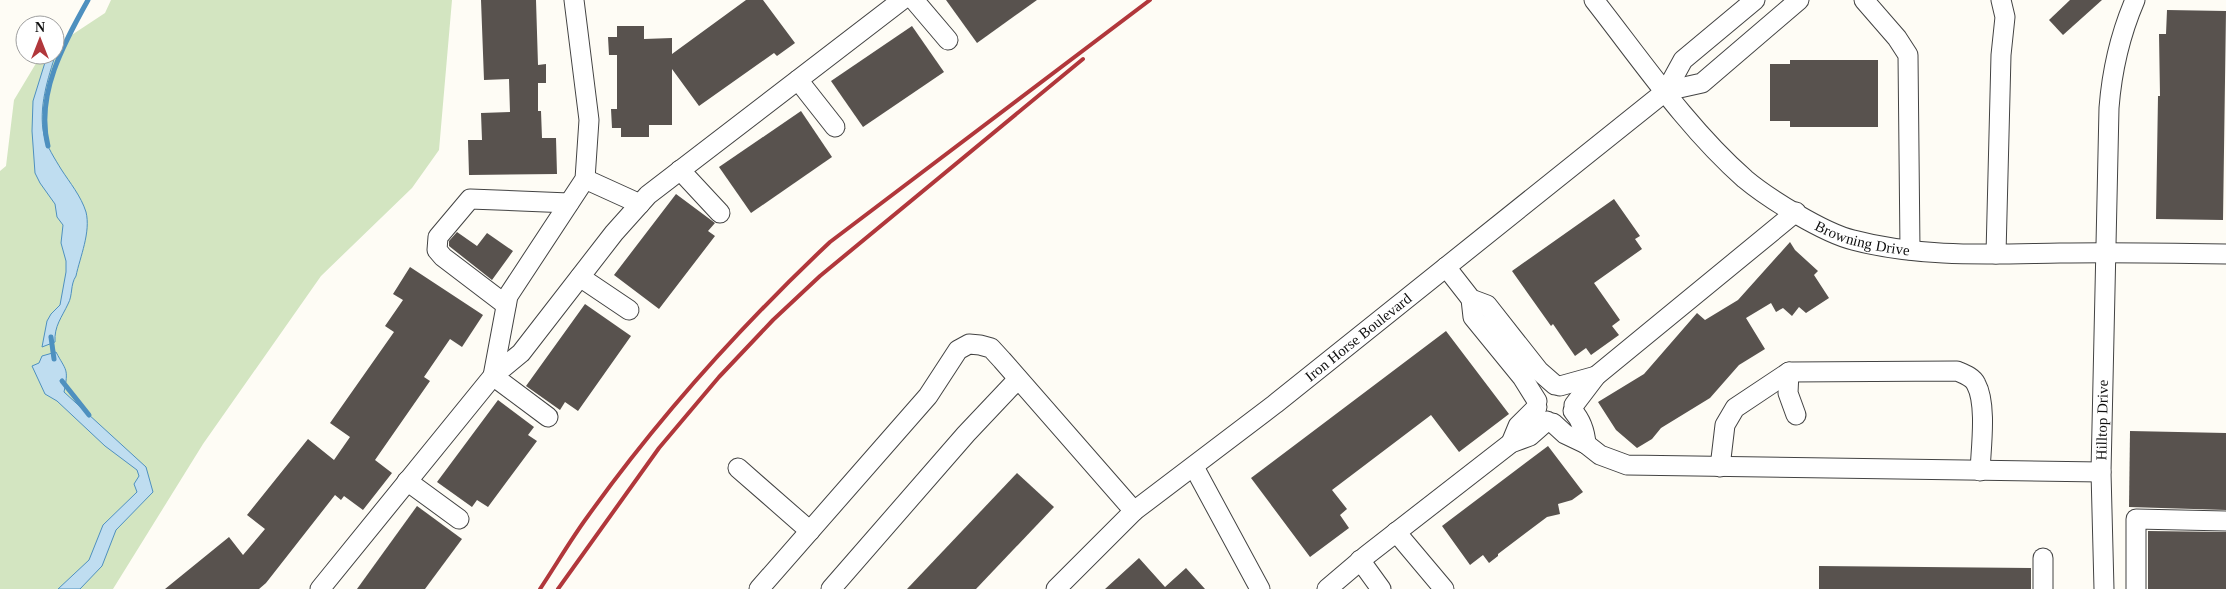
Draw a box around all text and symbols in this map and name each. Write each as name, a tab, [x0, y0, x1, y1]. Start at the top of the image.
north arrow	[15, 15, 65, 65]
text: N	[35, 20, 45, 35]
street label: Browning Drive	[1812, 218, 1911, 258]
street label: Iron Horse Boulevard	[1302, 290, 1415, 384]
street label: Hilltop Drive	[2093, 379, 2111, 460]

